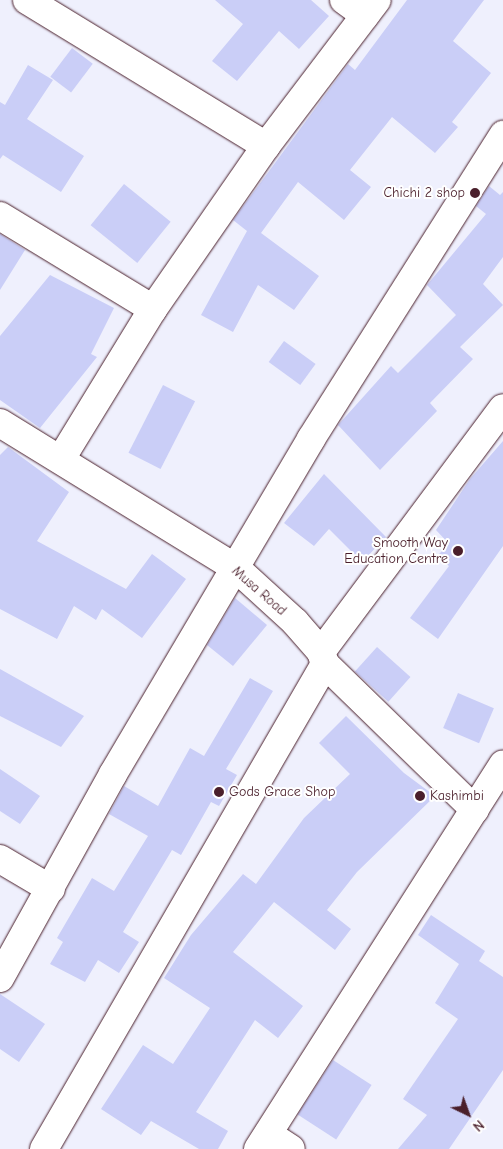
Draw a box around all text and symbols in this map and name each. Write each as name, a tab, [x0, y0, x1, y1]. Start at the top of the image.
place label: Chichi 2 shop	[383, 185, 465, 201]
marker: Chichi 2 shop	[469, 187, 481, 199]
place label: Smooth Way Education Centre	[344, 535, 448, 568]
marker: Smooth Way Education Centre	[452, 545, 464, 557]
street label: Musa Road	[228, 563, 290, 619]
place label: Gods Grace Shop	[229, 784, 335, 800]
marker: Gods Grace Shop	[213, 786, 225, 798]
place label: Kashimbi	[430, 788, 484, 804]
marker: Kashimbi	[414, 790, 426, 802]
north arrow	[443, 1089, 493, 1139]
text: N	[469, 1116, 487, 1135]

